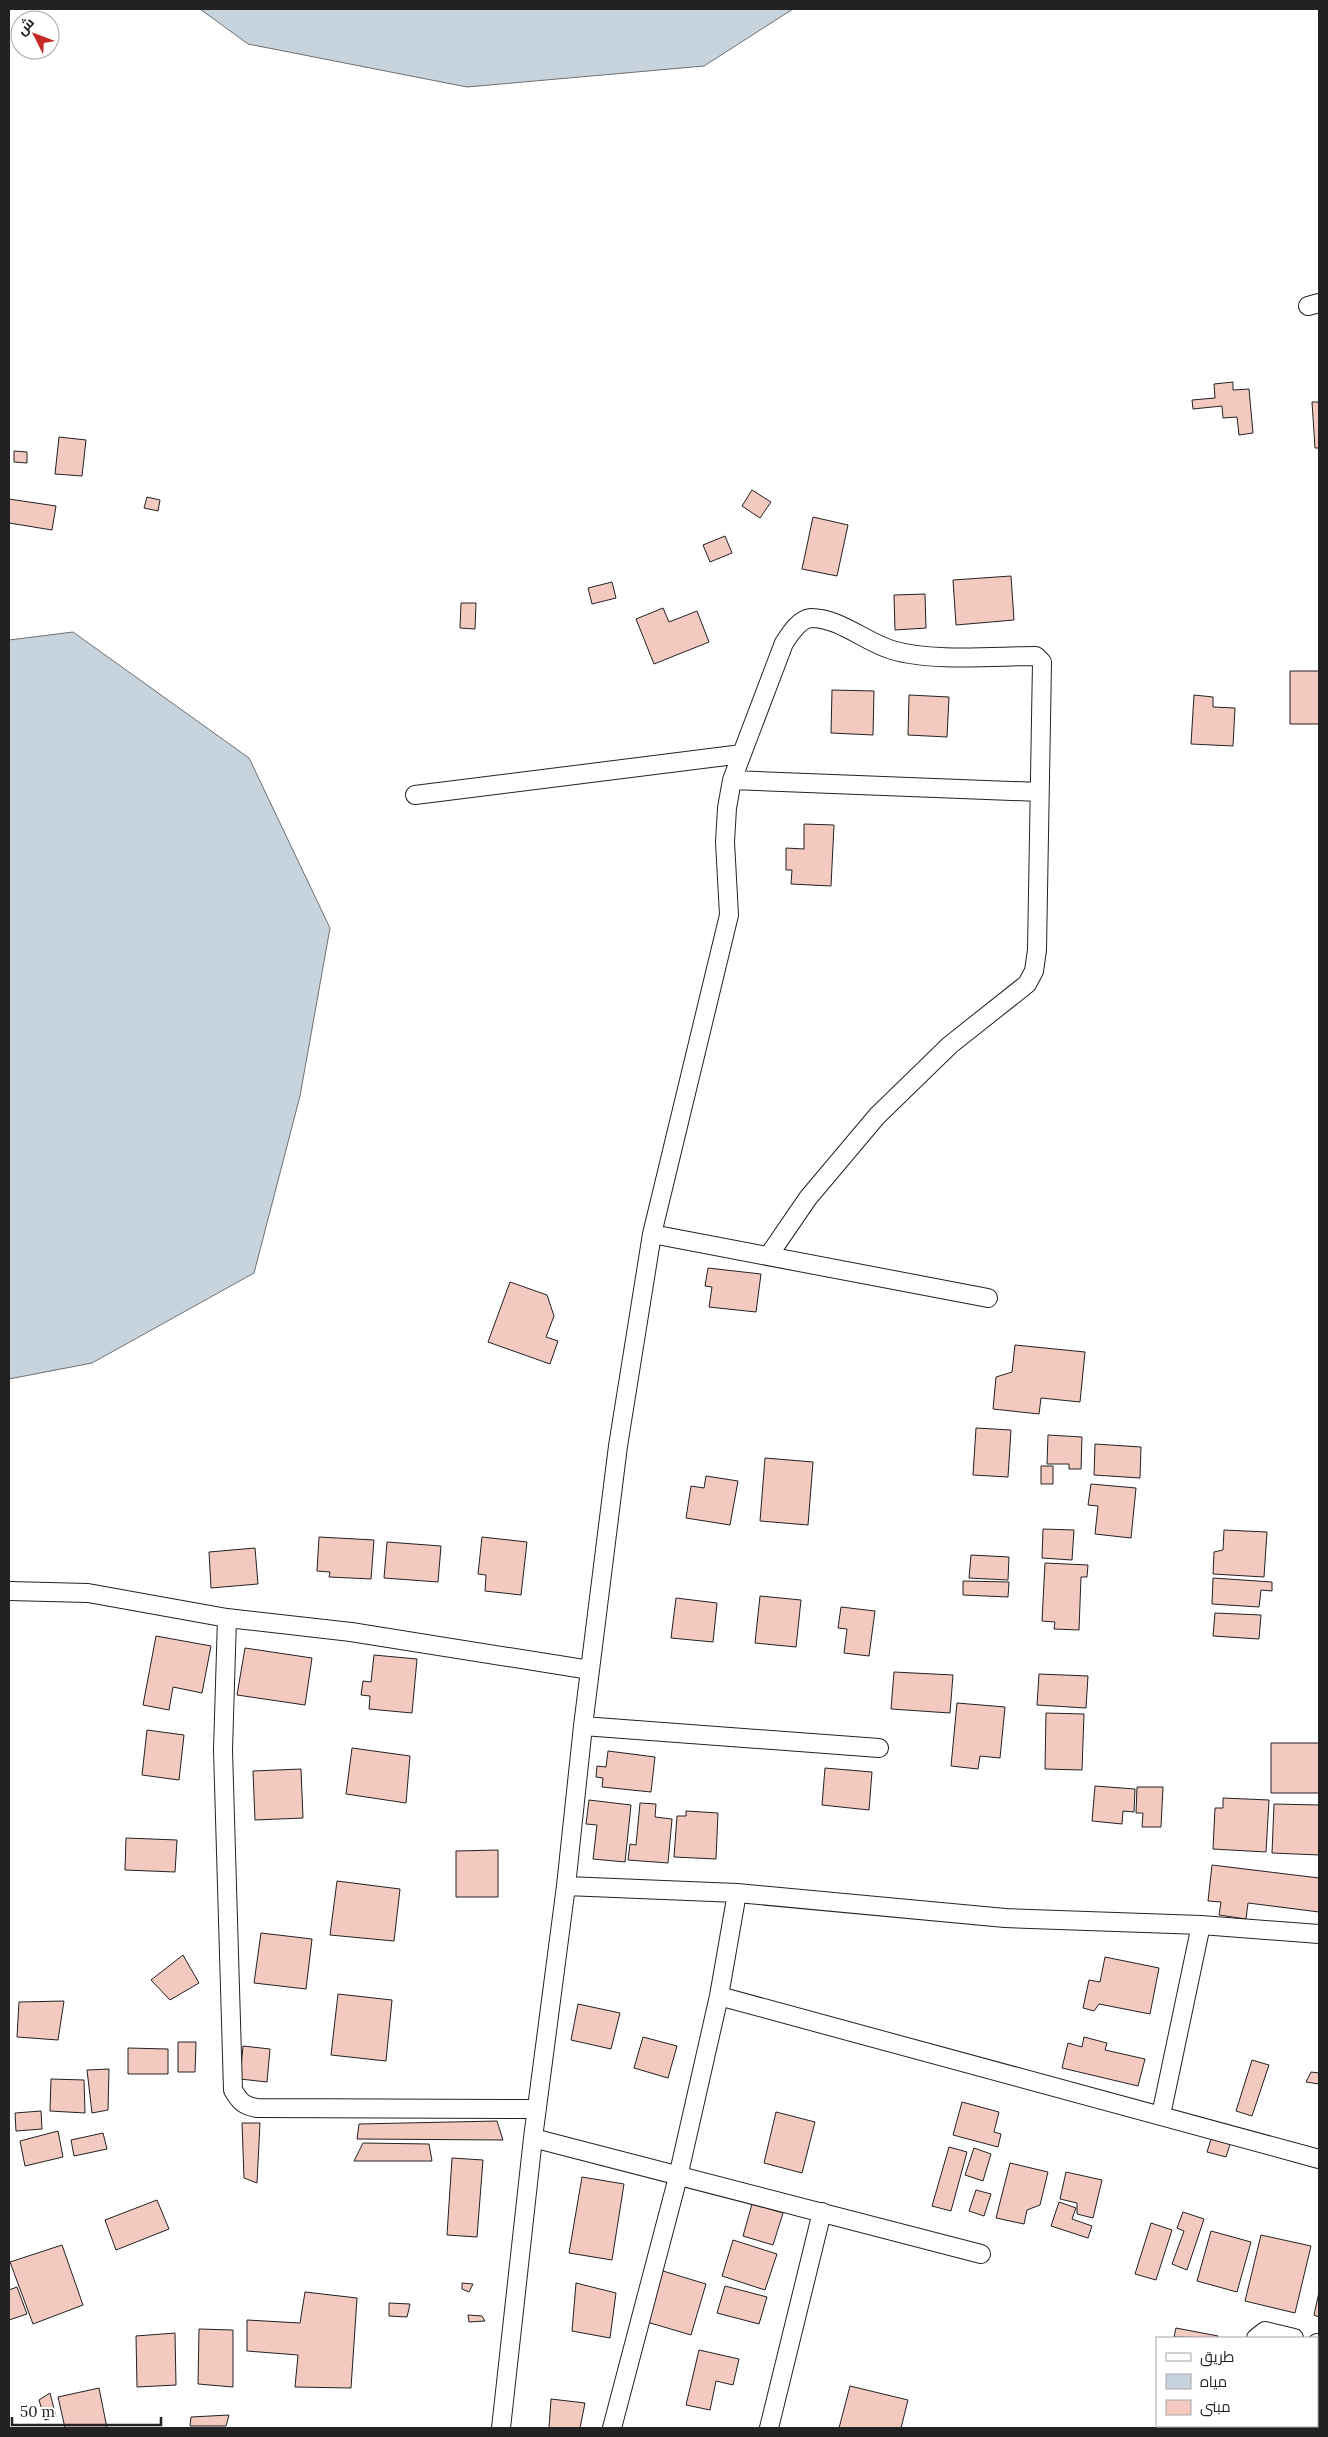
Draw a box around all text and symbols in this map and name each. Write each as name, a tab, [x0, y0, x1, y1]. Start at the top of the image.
north arrow	[10, 10, 60, 60]
text: ش	[13, 14, 38, 39]
legend	[1156, 2337, 1318, 2427]
text: طريق	[1200, 2347, 1234, 2367]
text: مياه	[1200, 2372, 1227, 2391]
scale bar	[12, 2394, 161, 2426]
text: مبنى	[1200, 2397, 1231, 2417]
text: 50 m	[20, 2402, 55, 2421]

